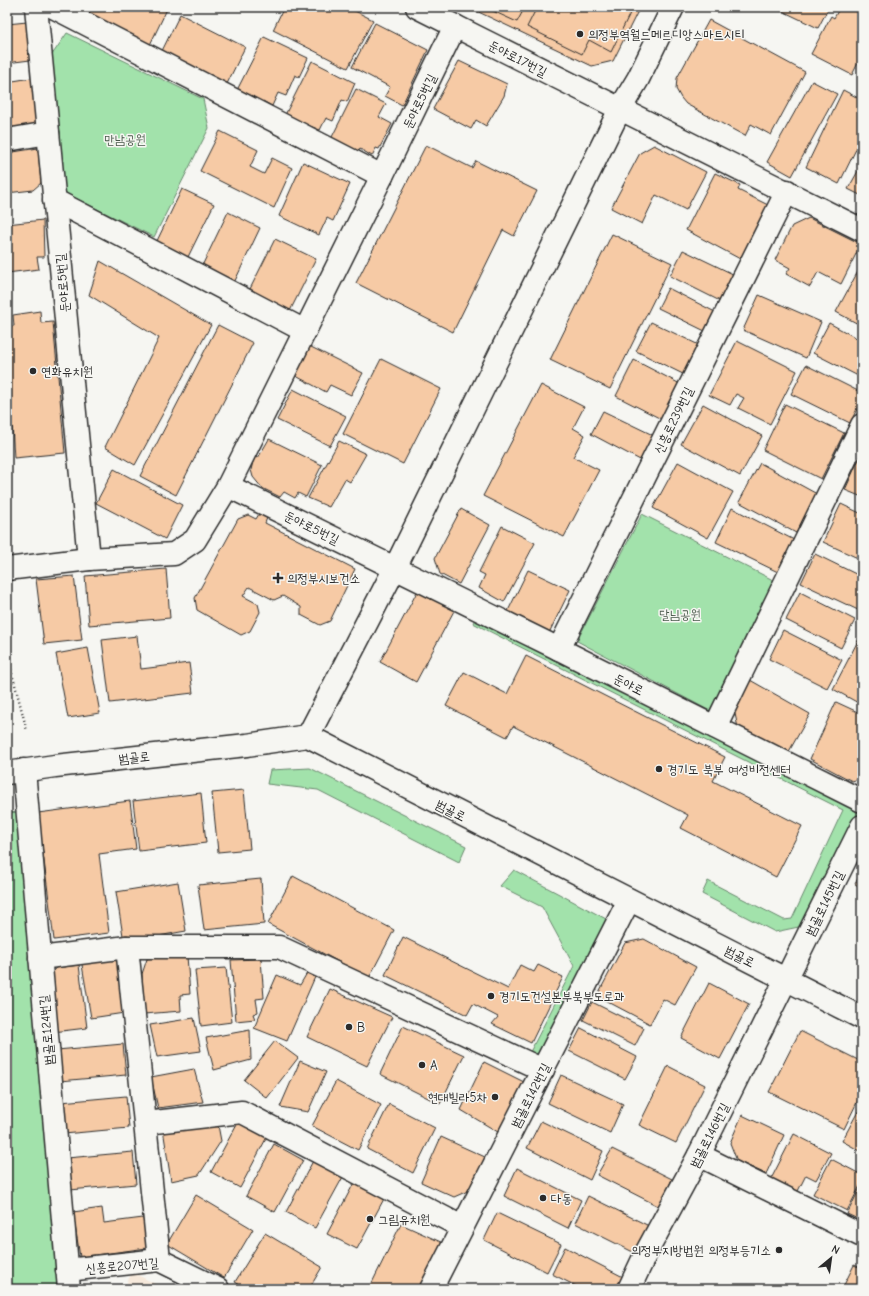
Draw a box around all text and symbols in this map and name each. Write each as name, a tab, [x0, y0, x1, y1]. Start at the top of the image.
place label: 의정부역월드메르디앙스마트시티	[588, 27, 745, 42]
marker: 의정부역월드메르디앙스마트시티	[575, 29, 585, 39]
street label: 둔야로17번길	[486, 37, 550, 80]
street label: 둔야로5번길	[400, 71, 439, 131]
park label: 만남공원	[104, 132, 146, 147]
street label: 둔야로5번길	[52, 253, 73, 313]
place label: 연화유치원	[41, 364, 93, 379]
marker: 연화유치원	[28, 366, 38, 376]
street label: 신흥로239번길	[651, 384, 696, 456]
street label: 둔야로5번길	[282, 508, 342, 547]
place label: 의정부시보건소	[287, 571, 360, 586]
marker: 의정부시보건소	[272, 572, 284, 584]
park label: 달님공원	[659, 607, 701, 622]
street label: 둔야로	[611, 671, 646, 698]
street label: 범골로	[118, 748, 150, 767]
place label: 경기도 북부 여성비전센터	[667, 762, 791, 777]
marker: 경기도 북부 여성비전센터	[654, 764, 664, 774]
street label: 범골로	[433, 797, 468, 824]
street label: 범골로145번길	[802, 868, 847, 938]
street label: 범골로	[722, 943, 757, 970]
place label: 경기도건설본부북부도로과	[499, 989, 625, 1004]
marker: 경기도건설본부북부도로과	[486, 991, 496, 1001]
street label: 범골로124번길	[36, 994, 57, 1066]
place label: B	[357, 1020, 365, 1035]
marker: B	[344, 1022, 354, 1032]
place label: A	[430, 1058, 438, 1073]
marker: A	[417, 1060, 427, 1070]
street label: 범골로142번길	[508, 1060, 553, 1130]
place label: 현대빌라5차	[428, 1090, 488, 1105]
marker: 현대빌라5차	[490, 1092, 500, 1102]
street label: 범골로146번길	[687, 1100, 732, 1170]
place label: 다동	[551, 1191, 572, 1206]
marker: 다동	[538, 1193, 548, 1203]
place label: 그림유치원	[378, 1212, 430, 1227]
marker: 그림유치원	[365, 1214, 375, 1224]
north arrow	[811, 1238, 851, 1278]
text: N	[829, 1242, 842, 1257]
place label: 의정부지방법원 의정부등기소	[631, 1243, 771, 1258]
marker: 의정부지방법원 의정부등기소	[774, 1245, 784, 1255]
street label: 신흥로207번길	[85, 1255, 159, 1276]

